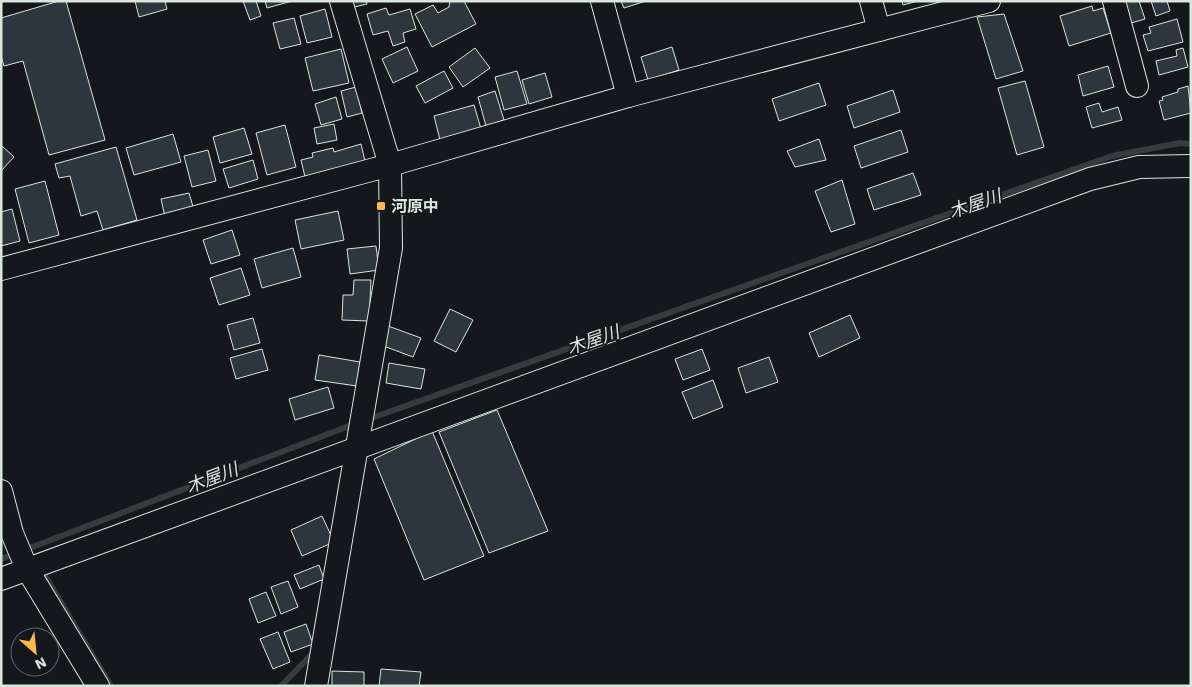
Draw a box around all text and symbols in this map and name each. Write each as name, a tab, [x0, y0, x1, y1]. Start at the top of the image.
water label: 木屋川	[946, 184, 1006, 222]
place label: 河原中	[391, 197, 439, 216]
marker: 河原中	[375, 200, 387, 212]
water label: 木屋川	[564, 320, 624, 358]
water label: 木屋川	[183, 457, 243, 497]
north arrow	[10, 627, 60, 677]
text: N	[33, 654, 49, 673]

